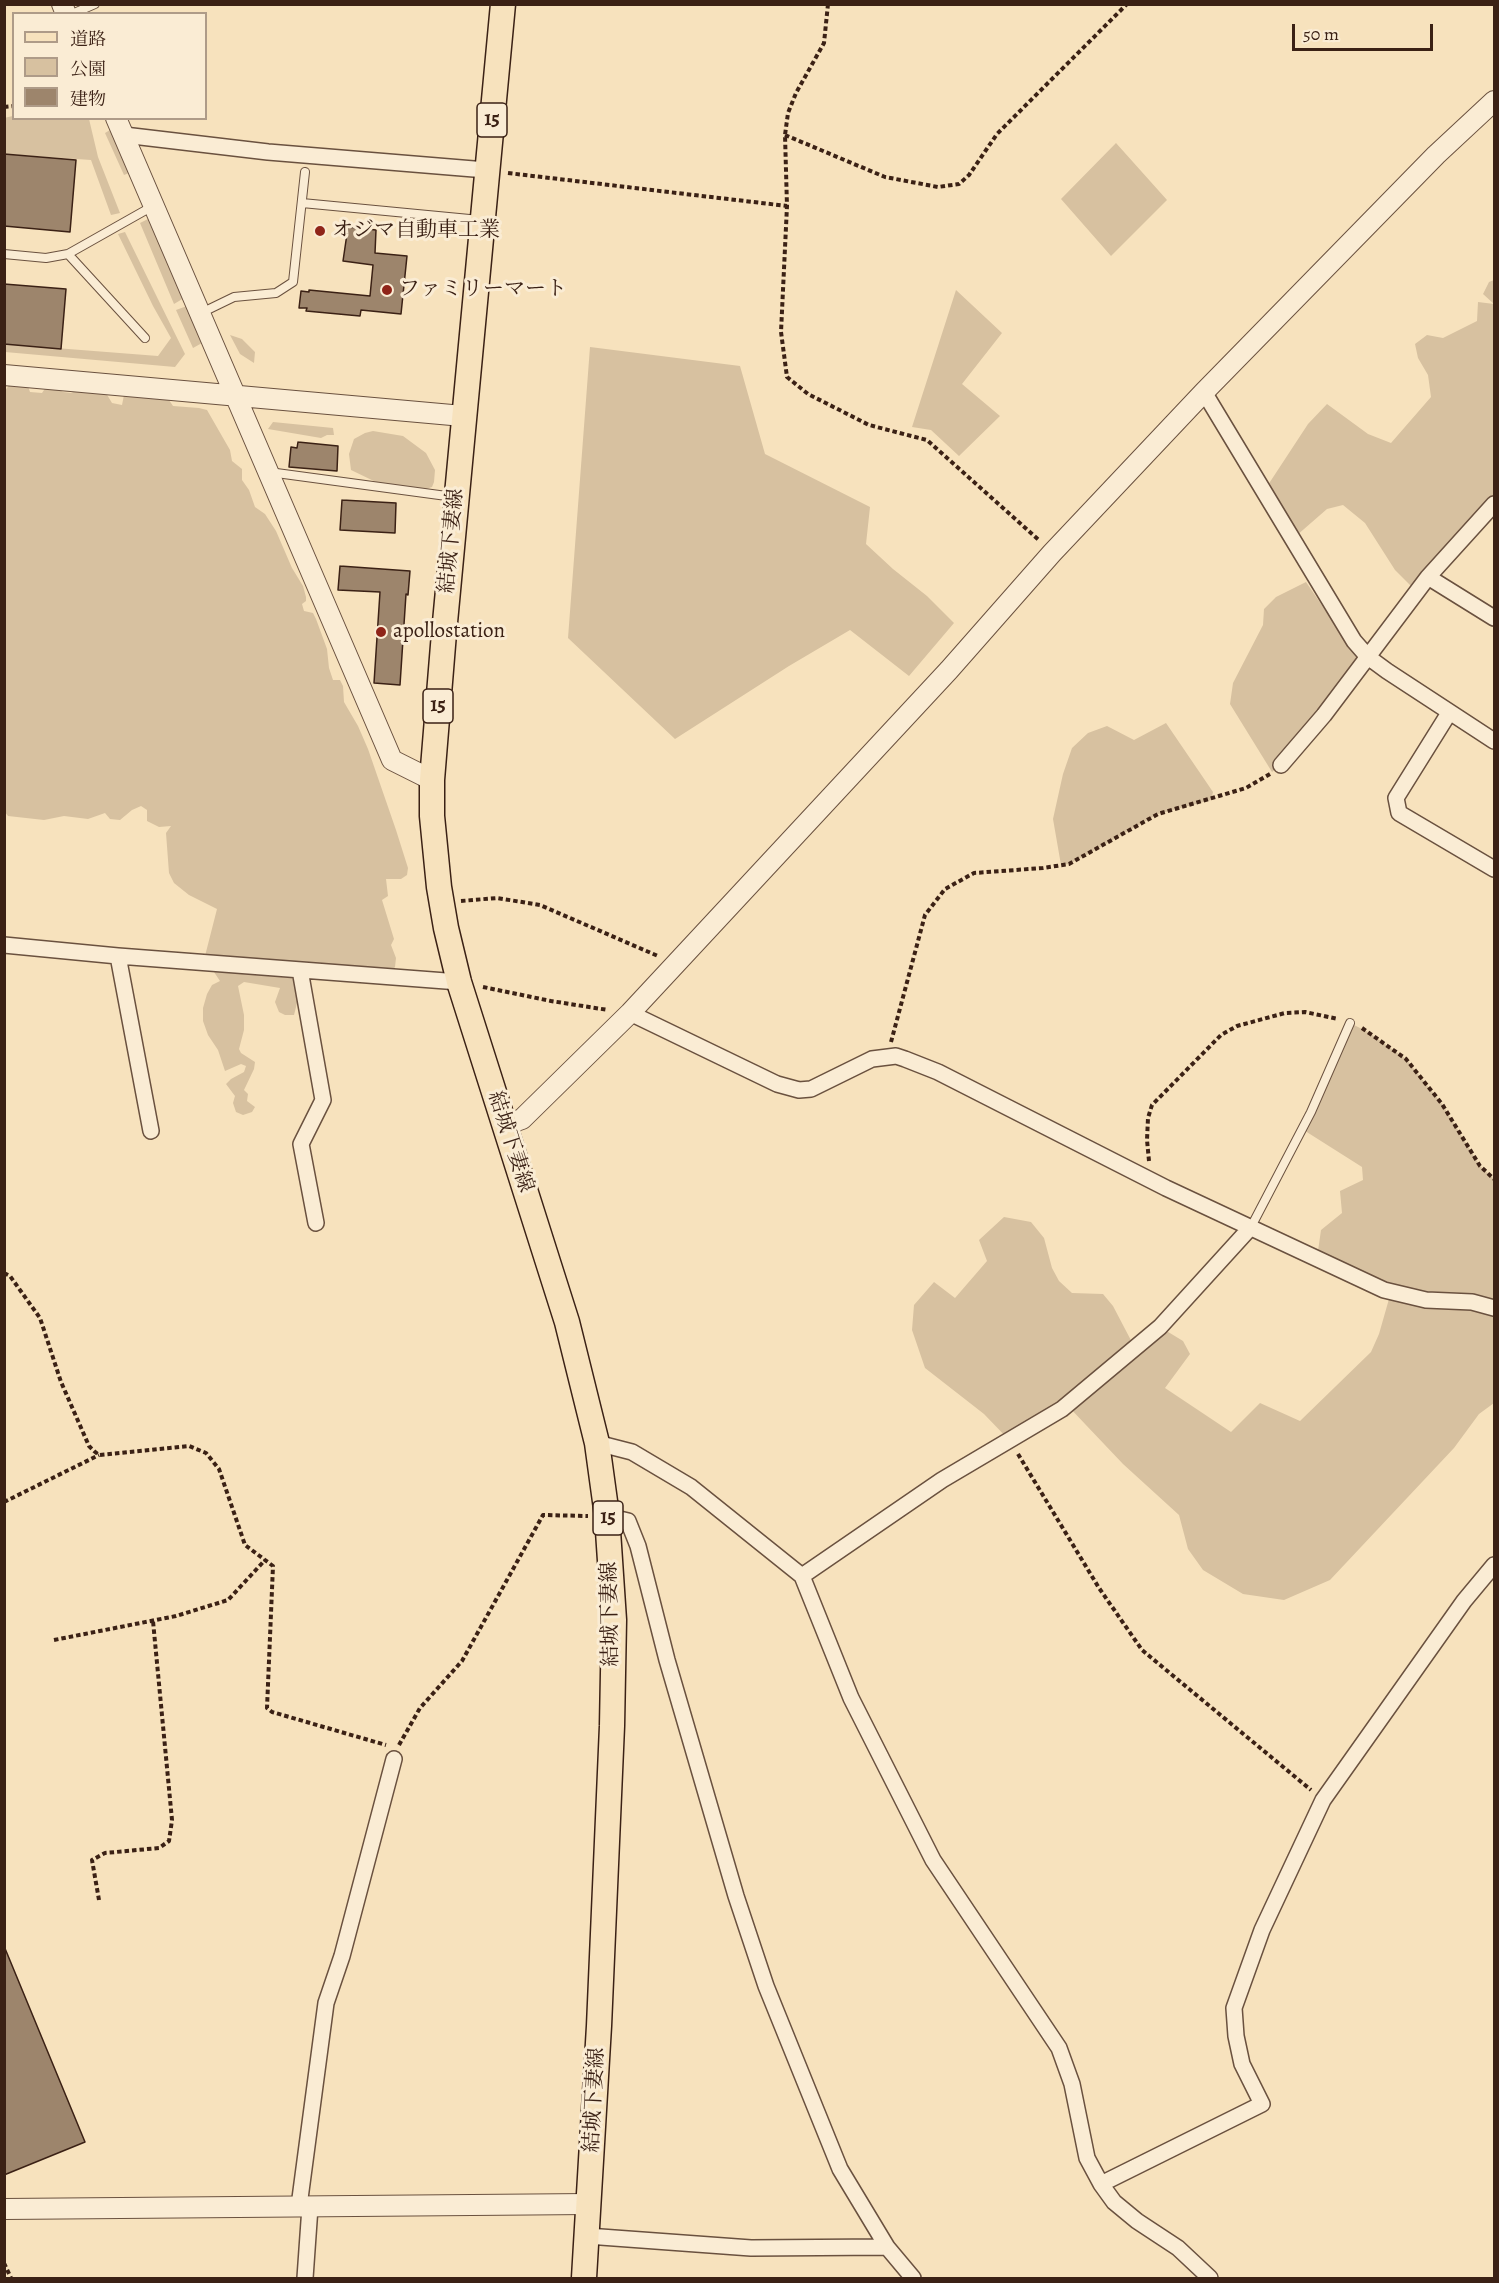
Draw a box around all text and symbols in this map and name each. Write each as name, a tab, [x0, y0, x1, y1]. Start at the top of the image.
legend	[12, 12, 207, 120]
scale bar	[1295, 12, 1436, 50]
text: 50 m	[1303, 22, 1339, 46]
text: 道路	[70, 27, 106, 51]
text: 公園	[70, 57, 106, 81]
text: 建物	[70, 87, 106, 111]
road number: 15	[477, 103, 507, 137]
place label: オジマ自動車工業	[332, 218, 500, 244]
marker: オジマ自動車工業	[313, 224, 327, 238]
place label: ファミリーマート	[399, 277, 567, 303]
marker: ファミリーマート	[380, 283, 394, 297]
street label: 結城下妻線	[435, 488, 469, 594]
place label: apollostation	[393, 619, 505, 645]
marker: apollostation	[374, 625, 388, 639]
road number: 15	[423, 689, 453, 723]
street label: 結城下妻線	[482, 1088, 538, 1196]
road number: 15	[593, 1501, 623, 1535]
street label: 結城下妻線	[597, 1561, 625, 1667]
street label: 結城下妻線	[580, 2047, 610, 2153]

